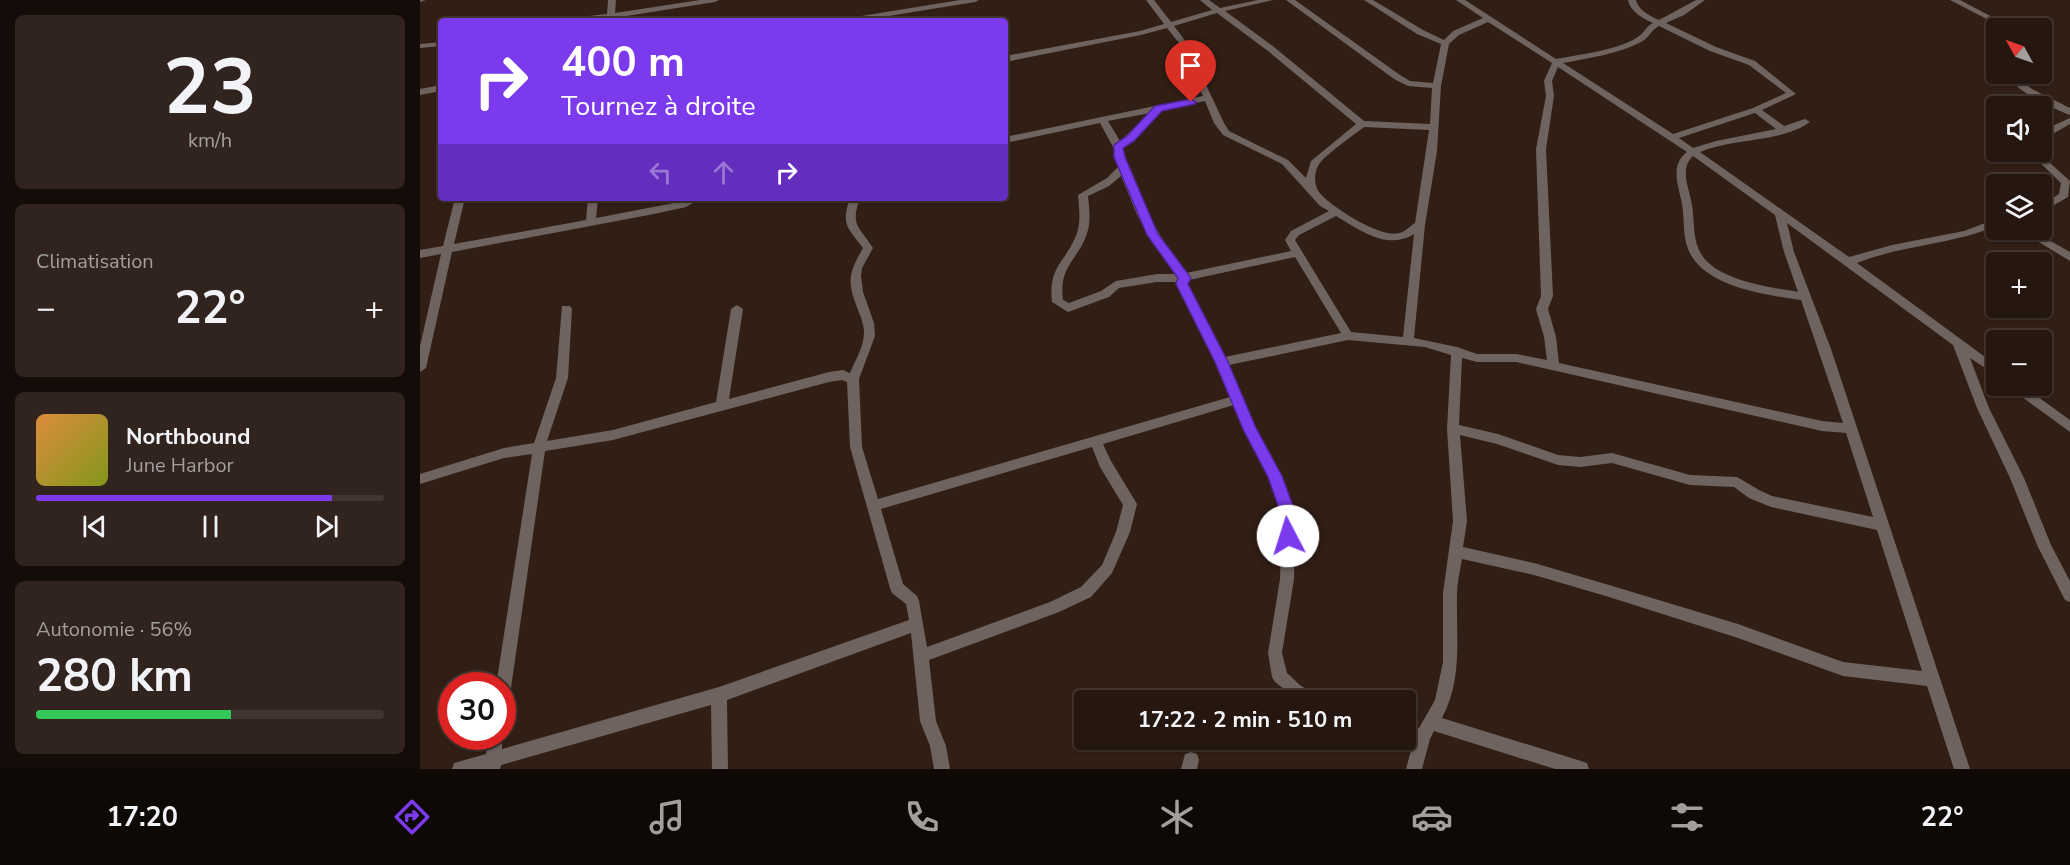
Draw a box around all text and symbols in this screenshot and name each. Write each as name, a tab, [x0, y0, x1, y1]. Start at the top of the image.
north arrow	[1986, 18, 2052, 84]
map controls	[1986, 18, 2052, 396]
text: 23	[163, 34, 257, 141]
text: 400 m	[561, 34, 685, 91]
pin	[1165, 40, 1216, 102]
icon: right	[462, 42, 540, 120]
icon: arrive	[1174, 49, 1207, 82]
text: Tournez à droite	[561, 88, 756, 125]
button: sound	[1986, 96, 2052, 162]
text: km/h	[188, 127, 232, 154]
icon: left	[644, 156, 677, 189]
icon: ahead	[707, 156, 740, 189]
icon: right	[770, 156, 803, 189]
button: layers	[1986, 174, 2052, 240]
text: Climatisation	[36, 248, 154, 275]
button: +	[1986, 252, 2052, 318]
text: 22°	[174, 278, 246, 339]
text: −	[36, 286, 56, 331]
text: +	[364, 286, 384, 331]
button: −	[1986, 330, 2052, 396]
text: Northbound	[126, 422, 250, 452]
text: June Harbor	[126, 452, 234, 479]
position arrow	[1256, 504, 1320, 568]
icon: previous	[78, 510, 111, 543]
icon: pause	[194, 510, 227, 543]
icon: next	[310, 510, 343, 543]
text: Autonomie · 56%	[36, 616, 192, 643]
text: 280 km	[36, 646, 193, 707]
speed limit sign: 30	[438, 672, 516, 750]
text: 17:22 · 2 min · 510 m	[1138, 705, 1352, 735]
icon: directions	[391, 796, 433, 838]
icon: music	[646, 796, 688, 838]
icon: phone	[901, 796, 943, 838]
icon: climate	[1156, 796, 1198, 838]
icon: car	[1411, 796, 1453, 838]
icon: filters	[1666, 796, 1708, 838]
text: 17:20	[106, 799, 178, 836]
text: 22°	[1921, 799, 1963, 836]

